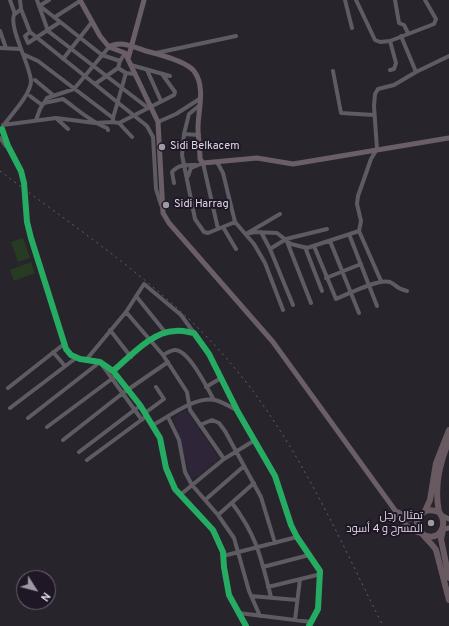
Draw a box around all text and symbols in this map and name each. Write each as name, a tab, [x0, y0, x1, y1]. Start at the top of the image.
place label: Sidi Belkacem	[170, 140, 240, 154]
marker: Sidi Belkacem	[157, 142, 167, 152]
place label: Sidi Harrag	[174, 198, 229, 212]
marker: Sidi Harrag	[161, 200, 171, 210]
place label: تمثال رجل المسرح و 4 أسود	[346, 510, 423, 536]
marker: تمثال رجل المسرح و 4 أسود	[426, 518, 436, 528]
north arrow	[16, 570, 56, 610]
text: N	[37, 589, 53, 604]

